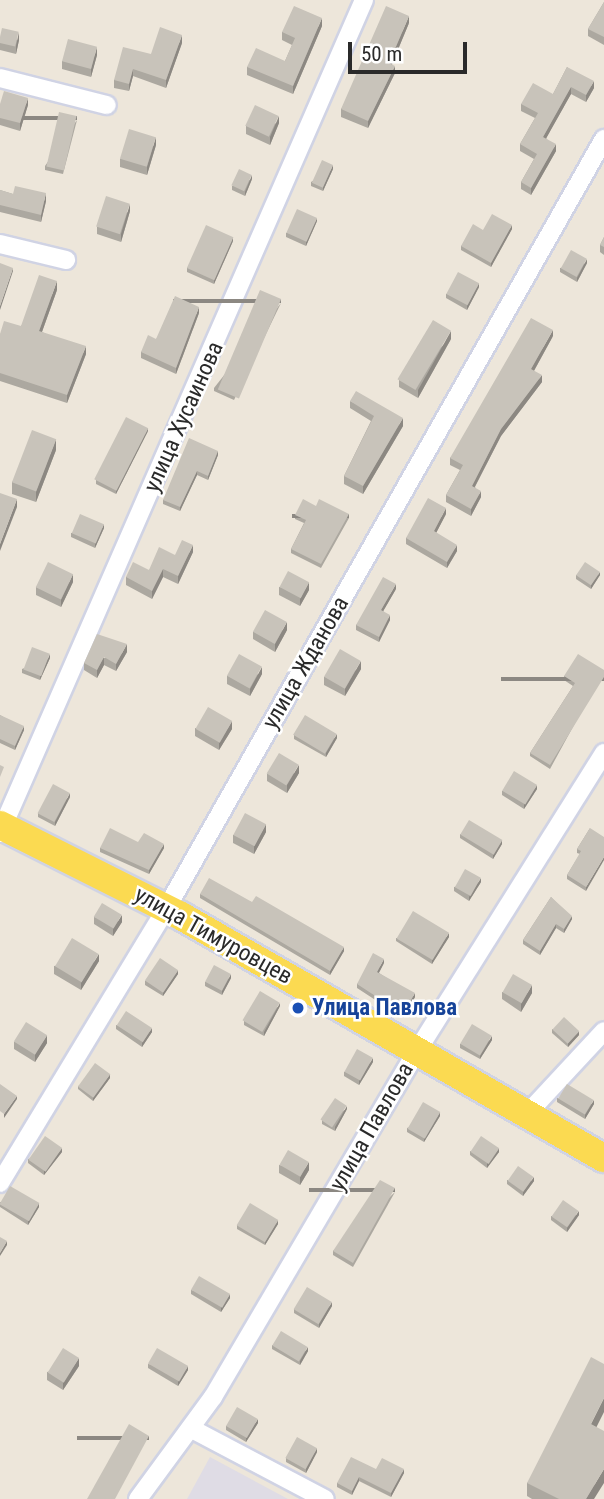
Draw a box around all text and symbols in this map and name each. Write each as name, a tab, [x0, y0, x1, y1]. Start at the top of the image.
scale bar	[352, 28, 471, 72]
text: 50 m	[361, 42, 402, 66]
street label: улица Хусаинова	[138, 337, 230, 497]
street label: улица Жданова	[257, 592, 355, 734]
street label: улица Тимуровцев	[129, 881, 297, 991]
place label: Улица Павлова	[312, 994, 457, 1022]
marker: Улица Павлова	[290, 1000, 306, 1016]
street label: улица Павлова	[324, 1058, 420, 1196]

